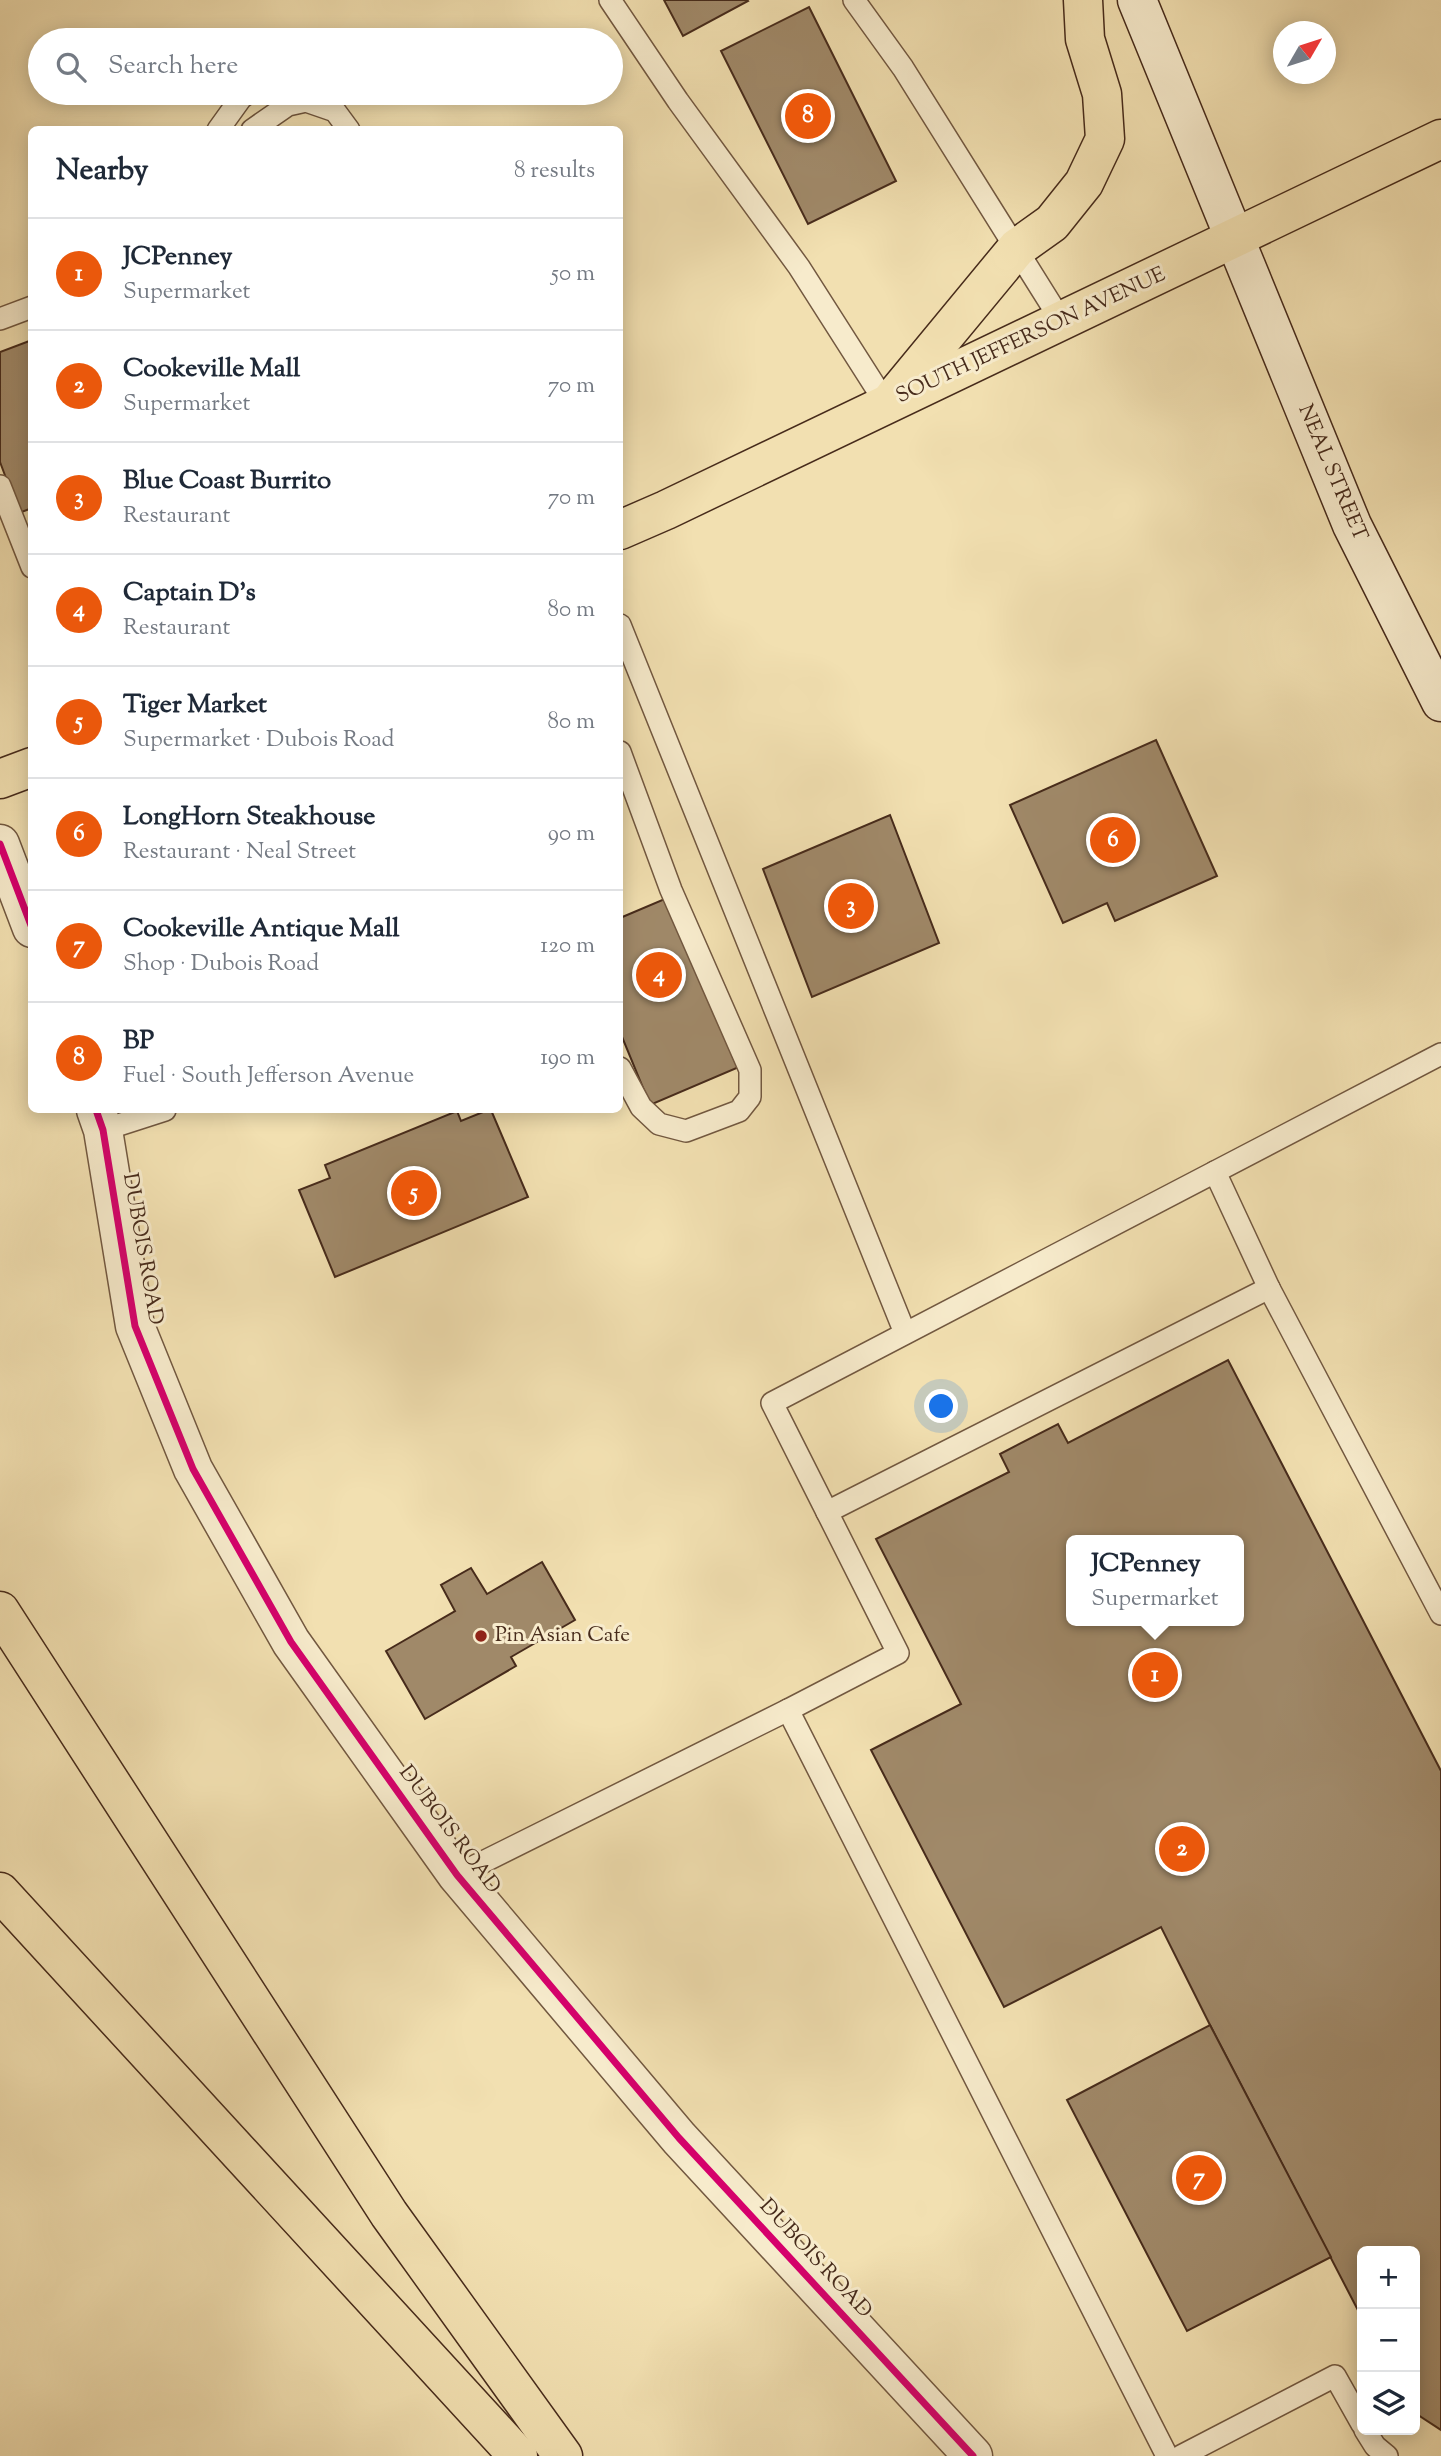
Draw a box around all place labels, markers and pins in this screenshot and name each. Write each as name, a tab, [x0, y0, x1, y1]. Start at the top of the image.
pin: 8	[785, 90, 831, 142]
pin: 6	[1090, 814, 1136, 866]
pin: 3	[828, 880, 874, 932]
pin: 4	[636, 949, 682, 1001]
pin: 5	[391, 1167, 437, 1219]
place label: Pin Asian Cafe	[495, 1621, 630, 1651]
marker: Pin Asian Cafe	[473, 1628, 489, 1644]
pin: 1	[1132, 1649, 1178, 1701]
pin: 2	[1159, 1823, 1205, 1875]
pin: 7	[1176, 2152, 1222, 2204]

